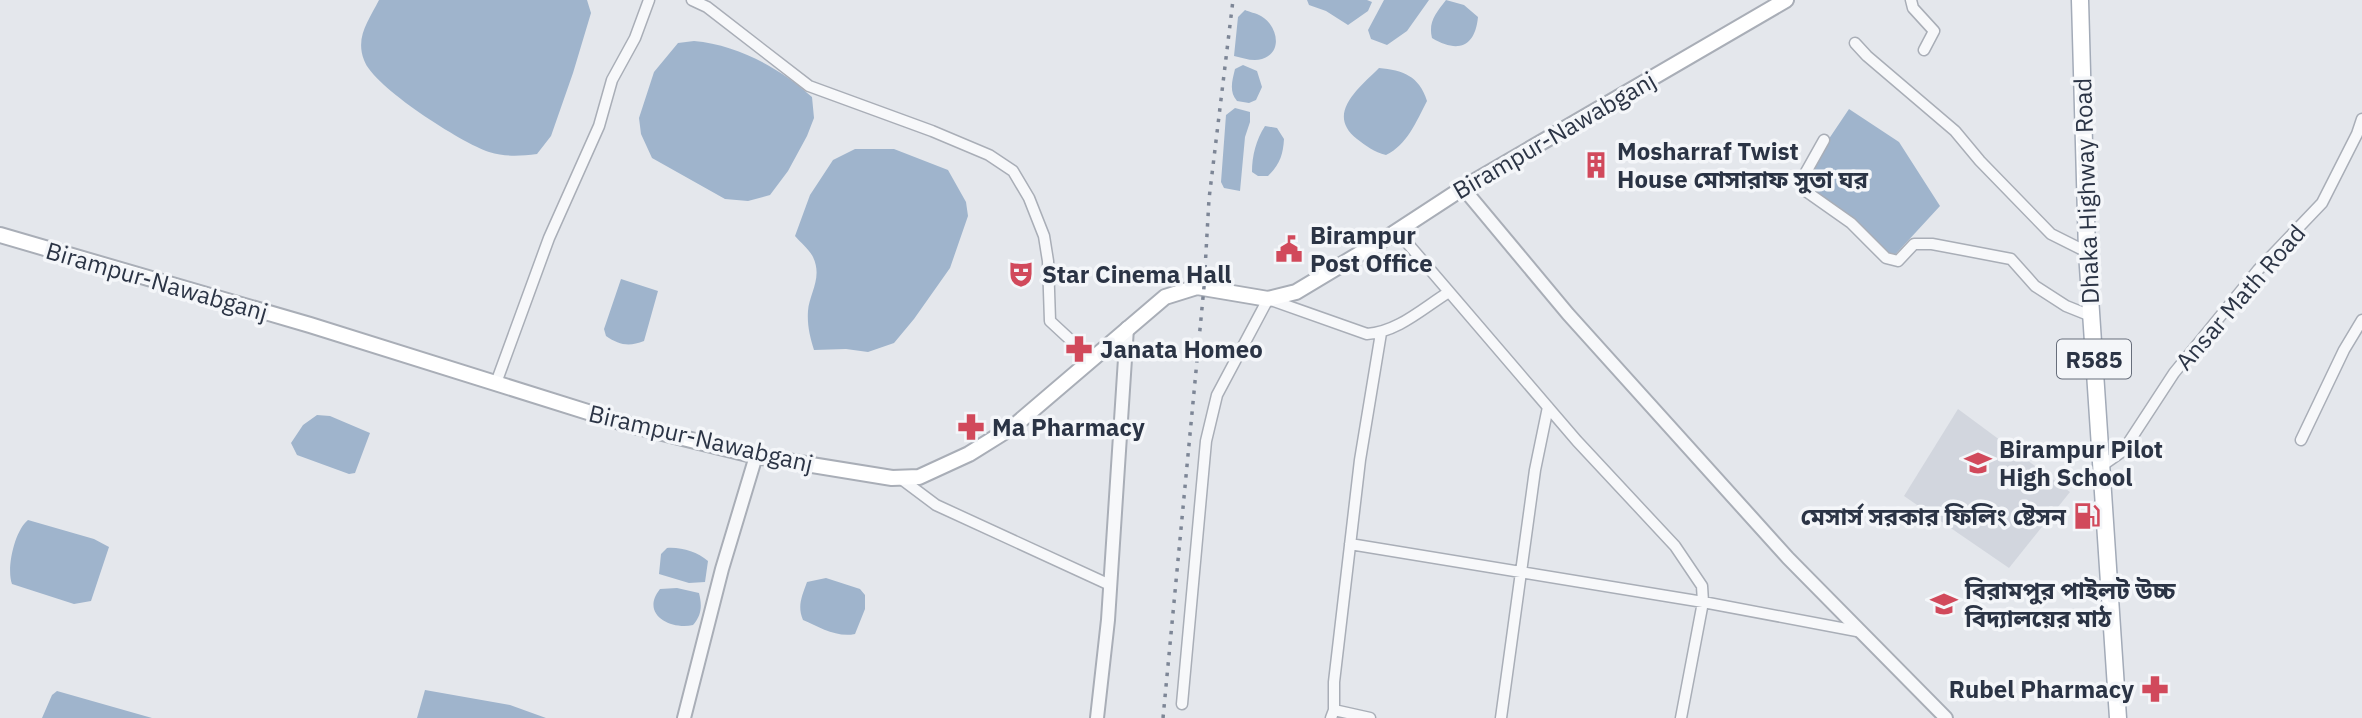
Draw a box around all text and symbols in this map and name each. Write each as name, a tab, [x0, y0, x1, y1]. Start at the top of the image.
street label: Birampur-Nawabganj	[1447, 64, 1661, 206]
street label: Dhaka Highway Road	[2066, 77, 2106, 305]
place label: Mosharraf Twist House মোসারাফ সুতা ঘর	[1617, 135, 1869, 195]
building icon: Mosharraf Twist House মোসারাফ সুতা ঘর	[1581, 150, 1611, 180]
street label: Ansar Math Road	[2168, 217, 2312, 377]
place label: Birampur Post Office	[1310, 219, 1433, 279]
street label: Birampur-Nawabganj	[42, 234, 272, 328]
public building icon: Birampur Post Office	[1274, 234, 1304, 264]
place label: Star Cinema Hall	[1042, 258, 1232, 290]
theatre icon: Star Cinema Hall	[1006, 259, 1036, 289]
place label: Janata Homeo	[1100, 333, 1263, 365]
pharmacy icon: Janata Homeo	[1064, 334, 1094, 364]
road number: R585	[2057, 340, 2131, 378]
street label: Birampur-Nawabganj	[586, 397, 816, 479]
place label: Ma Pharmacy	[992, 411, 1145, 443]
pharmacy icon: Ma Pharmacy	[956, 412, 986, 442]
place label: Birampur Pilot High School	[1999, 433, 2163, 493]
school or university icon: Birampur Pilot High School	[1963, 448, 1993, 478]
place label: মেসার্স সরকার ফিলিং ষ্টেসন	[1800, 500, 2067, 532]
fuel station icon: মেসার্স সরকার ফিলিং ষ্টেসন	[2072, 501, 2102, 531]
place label: বিরামপুর পাইলট উচ্চ বিদ্যালয়ের মাঠ	[1964, 574, 2176, 634]
school or university icon: বিরামপুর পাইলট উচ্চ বিদ্যালয়ের মাঠ	[1929, 589, 1959, 619]
place label: Rubel Pharmacy	[1949, 673, 2134, 705]
pharmacy icon: Rubel Pharmacy	[2140, 674, 2170, 704]

